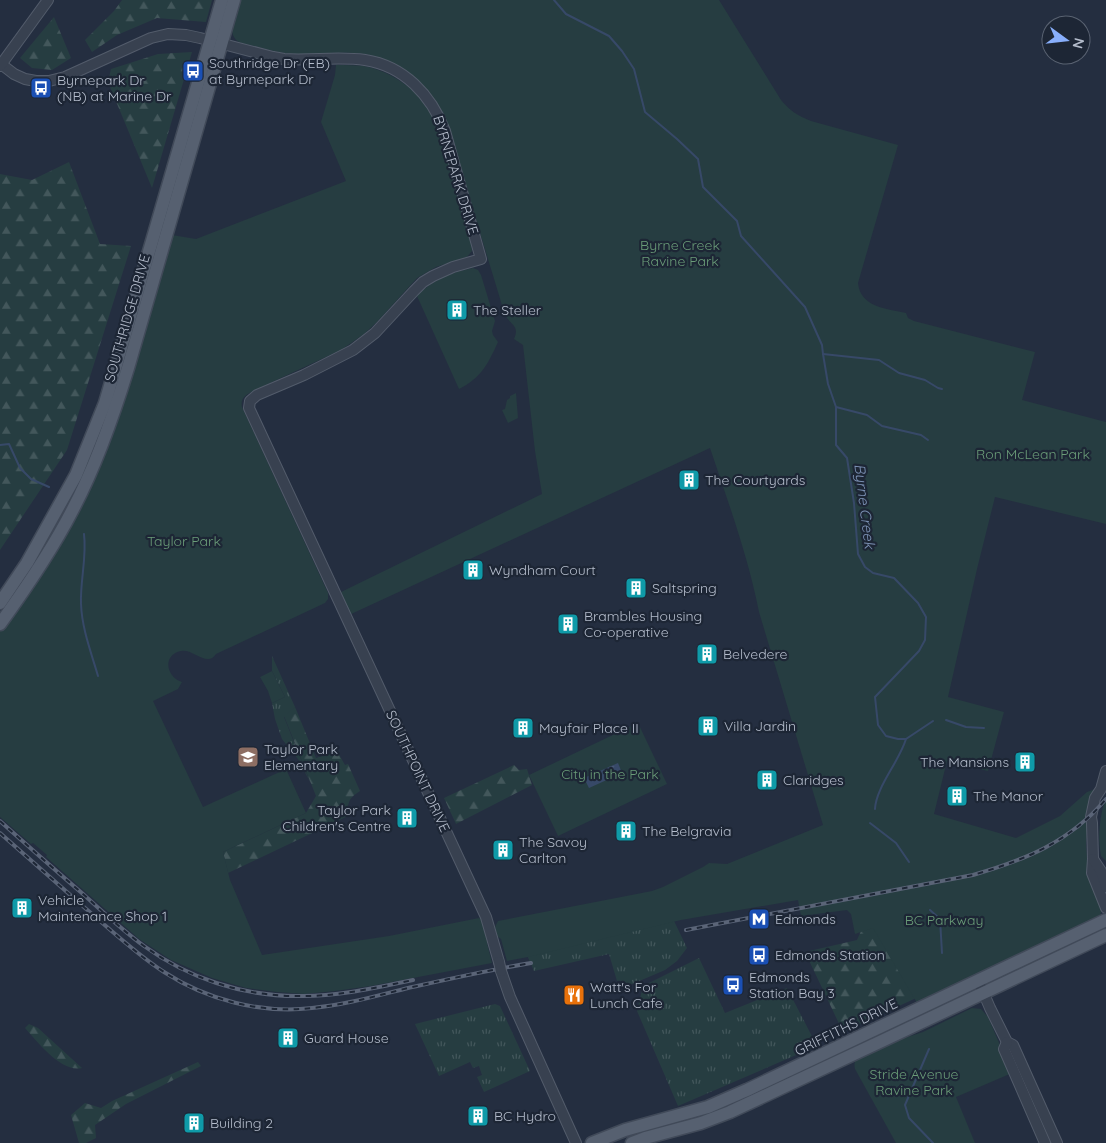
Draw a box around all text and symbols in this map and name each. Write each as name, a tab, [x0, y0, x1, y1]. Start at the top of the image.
north arrow	[1041, 15, 1091, 65]
text: N	[1069, 36, 1089, 51]
place label: Southridge Dr (EB) at Byrnepark Dr	[209, 54, 330, 88]
bus stop icon: Southridge Dr (EB) at Byrnepark Dr	[181, 59, 205, 83]
place label: Byrnepark Dr (NB) at Marine Dr	[57, 71, 172, 105]
bus stop icon: Byrnepark Dr (NB) at Marine Dr	[29, 76, 53, 100]
street label: BYRNEPARK DRIVE	[429, 113, 483, 237]
park label: Byrne Creek Ravine Park	[640, 236, 720, 270]
street label: SOUTHRIDGE DRIVE	[100, 252, 154, 384]
building icon: The Steller	[445, 298, 469, 322]
place label: The Steller	[473, 301, 542, 319]
park label: Ron McLean Park	[976, 445, 1090, 463]
water label: Byrne Creek	[850, 462, 880, 552]
building icon: The Courtyards	[677, 468, 701, 492]
place label: The Courtyards	[705, 471, 805, 489]
park label: Taylor Park	[147, 532, 221, 550]
building icon: Wyndham Court	[461, 558, 485, 582]
place label: Wyndham Court	[489, 561, 596, 579]
building icon: Saltspring	[624, 576, 648, 600]
place label: Saltspring	[652, 579, 717, 597]
place label: Brambles Housing Co-operative	[584, 607, 702, 641]
building icon: Brambles Housing Co-operative	[556, 612, 580, 636]
building icon: Belvedere	[695, 642, 719, 666]
place label: Belvedere	[723, 645, 788, 663]
street label: SOUTHPOINT DRIVE	[382, 707, 454, 835]
building icon: Villa Jardin	[696, 714, 720, 738]
building icon: Mayfair Place II	[511, 716, 535, 740]
place label: Villa Jardin	[724, 717, 796, 735]
place label: Mayfair Place II	[539, 719, 639, 737]
place label: Taylor Park Elementary	[264, 740, 338, 774]
school or university icon: Taylor Park Elementary	[236, 745, 260, 769]
building icon: The Mansions	[1013, 750, 1037, 774]
place label: The Mansions	[920, 753, 1009, 771]
park label: City in the Park	[561, 765, 659, 783]
building icon: Claridges	[755, 768, 779, 792]
place label: Claridges	[783, 771, 844, 789]
building icon: The Manor	[945, 784, 969, 808]
place label: The Manor	[973, 787, 1044, 805]
place label: Taylor Park Children's Centre	[282, 801, 391, 835]
building icon: Taylor Park Children's Centre	[395, 806, 419, 830]
building icon: The Belgravia	[614, 819, 638, 843]
place label: The Belgravia	[642, 822, 731, 840]
place label: The Savoy Carlton	[519, 833, 587, 867]
building icon: The Savoy Carlton	[491, 838, 515, 862]
place label: Vehicle Maintenance Shop 1	[38, 891, 167, 925]
building icon: Vehicle Maintenance Shop 1	[10, 896, 34, 920]
metro station icon: Edmonds	[747, 907, 771, 931]
place label: Edmonds	[775, 910, 836, 928]
park label: BC Parkway	[905, 911, 983, 929]
bus stop icon: Edmonds Station	[747, 943, 771, 967]
place label: Edmonds Station	[775, 946, 885, 964]
place label: Edmonds Station Bay 3	[749, 968, 835, 1002]
bus stop icon: Edmonds Station Bay 3	[721, 973, 745, 997]
place label: Watt's For Lunch Cafe	[590, 978, 663, 1012]
restaurant icon: Watt's For Lunch Cafe	[562, 983, 586, 1007]
street label: GRIFFITHS DRIVE	[792, 994, 900, 1060]
building icon: Guard House	[276, 1026, 300, 1050]
place label: Guard House	[304, 1029, 389, 1047]
park label: Stride Avenue Ravine Park	[869, 1065, 959, 1099]
building icon: BC Hydro	[466, 1104, 490, 1128]
place label: BC Hydro	[494, 1107, 556, 1125]
building icon: Building 2	[182, 1111, 206, 1135]
place label: Building 2	[210, 1114, 273, 1132]

